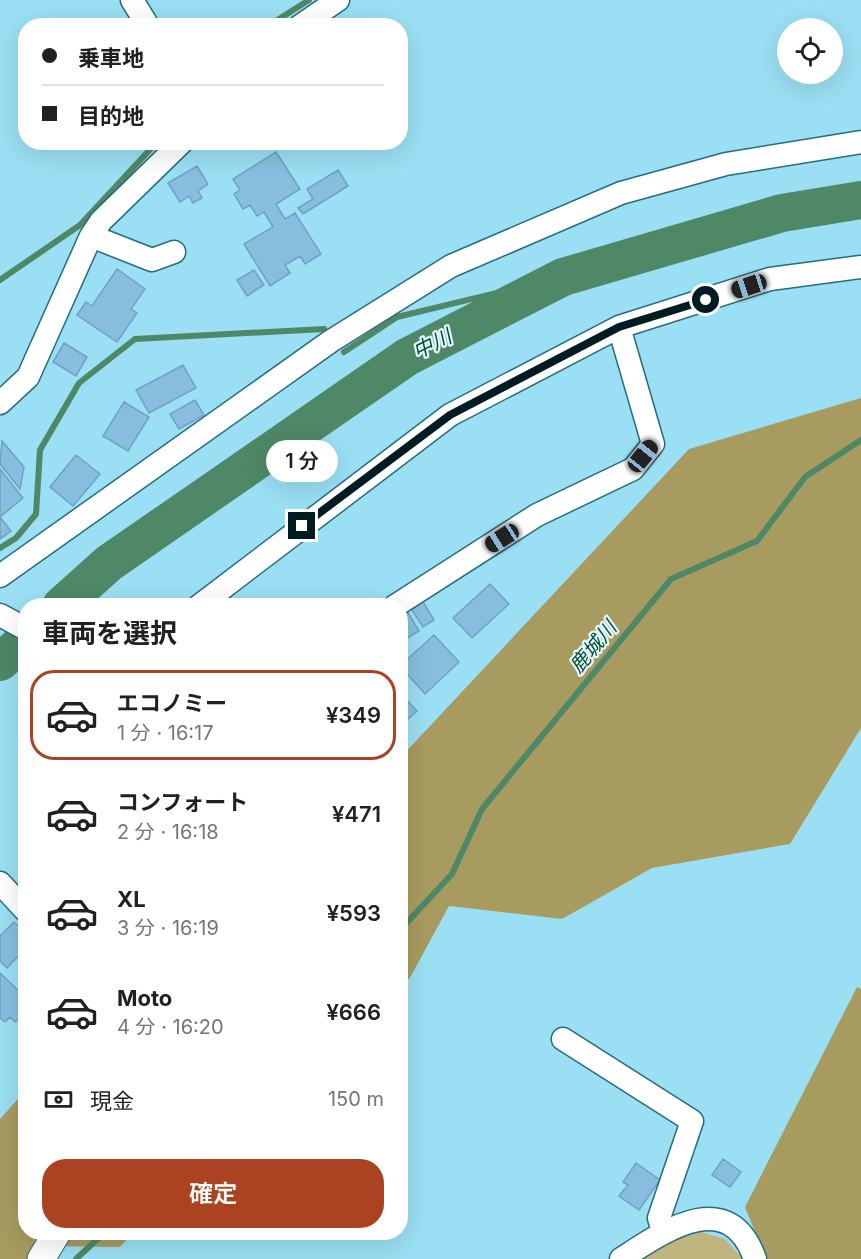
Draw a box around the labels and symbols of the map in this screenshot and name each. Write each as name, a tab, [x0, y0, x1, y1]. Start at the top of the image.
car	[729, 272, 769, 300]
route start	[692, 286, 719, 313]
water label: 中川	[409, 323, 457, 364]
car	[625, 436, 661, 476]
callout: 1 分	[266, 439, 338, 481]
route end	[288, 512, 315, 539]
car	[482, 521, 522, 555]
water label: 鹿城川	[565, 615, 623, 678]

